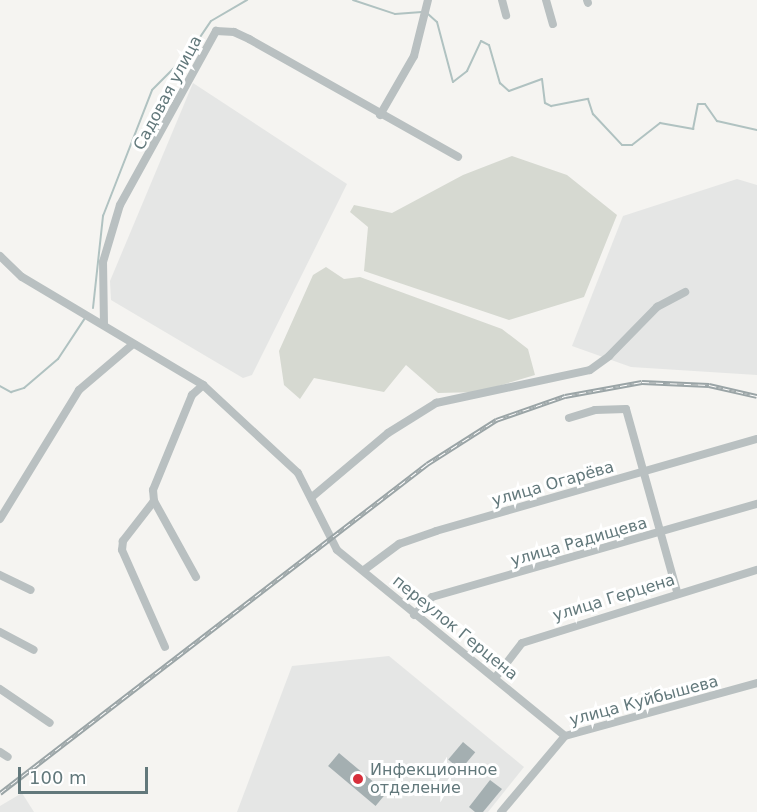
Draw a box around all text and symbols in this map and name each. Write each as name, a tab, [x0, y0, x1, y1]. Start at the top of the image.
street label: Садовая улица	[130, 33, 206, 153]
street label: улица Огарёва	[490, 457, 616, 511]
street label: улица Радищева	[509, 513, 649, 571]
street label: улица Герцена	[551, 570, 677, 626]
street label: переулок Герцена	[389, 572, 521, 684]
street label: улица Куйбышева	[567, 672, 721, 730]
scale bar	[21, 755, 152, 793]
place label: Инфекционное отделение	[370, 760, 497, 798]
text: 100 m	[29, 767, 87, 788]
marker: Инфекционное отделение	[351, 772, 365, 786]

